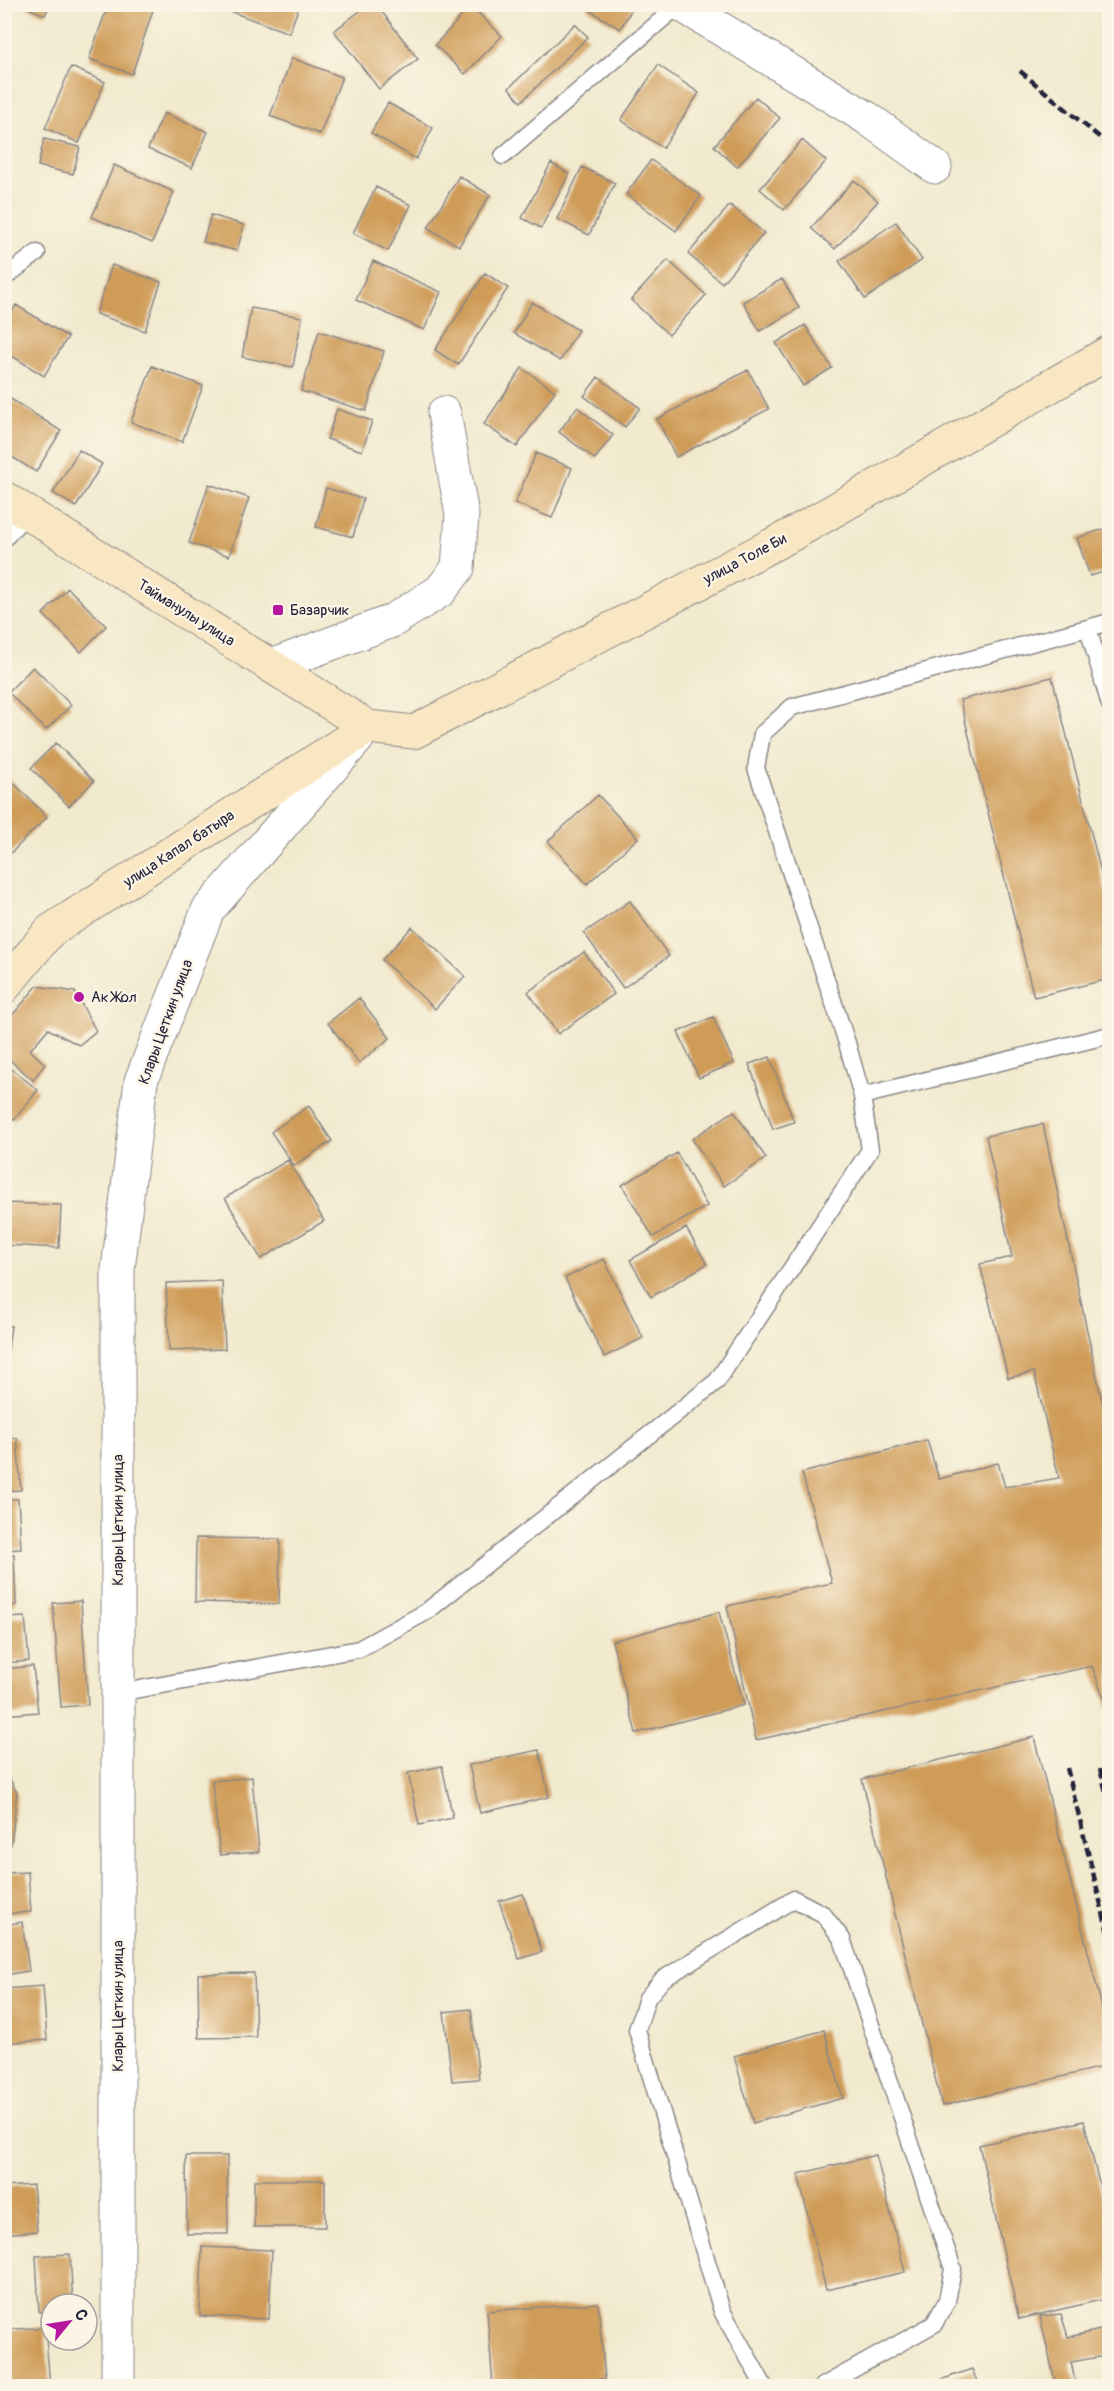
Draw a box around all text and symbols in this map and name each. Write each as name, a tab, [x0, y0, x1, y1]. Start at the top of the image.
street label: улица Толе Би	[699, 529, 790, 589]
street label: Тайманулы улица	[134, 575, 238, 651]
place label: Базарчик	[290, 601, 350, 620]
marker: Базарчик	[271, 603, 285, 617]
street label: улица Капал батыра	[119, 806, 238, 893]
street label: Клары Цеткин улица	[135, 957, 197, 1087]
place label: Ак Жол	[91, 988, 137, 1007]
marker: Ак Жол	[72, 990, 86, 1004]
street label: Клары Цеткин улица	[109, 1454, 128, 1586]
street label: Клары Цеткин улица	[109, 1940, 128, 2072]
north arrow	[39, 2292, 99, 2352]
text: С	[70, 2306, 92, 2324]

